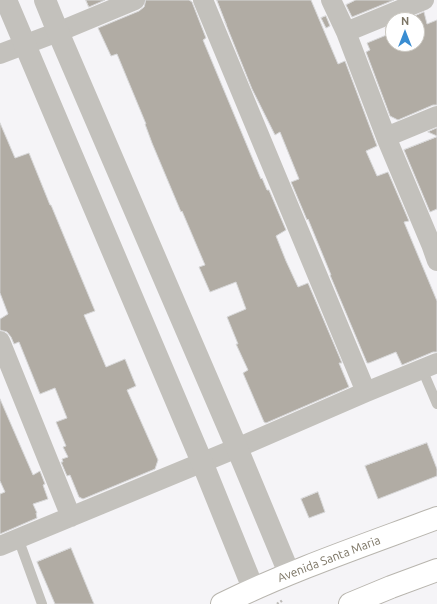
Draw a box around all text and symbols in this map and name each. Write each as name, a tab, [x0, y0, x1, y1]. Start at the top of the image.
north arrow	[385, 12, 425, 52]
text: N	[401, 15, 409, 27]
street label: Avenida Santa Maria	[276, 533, 382, 585]

